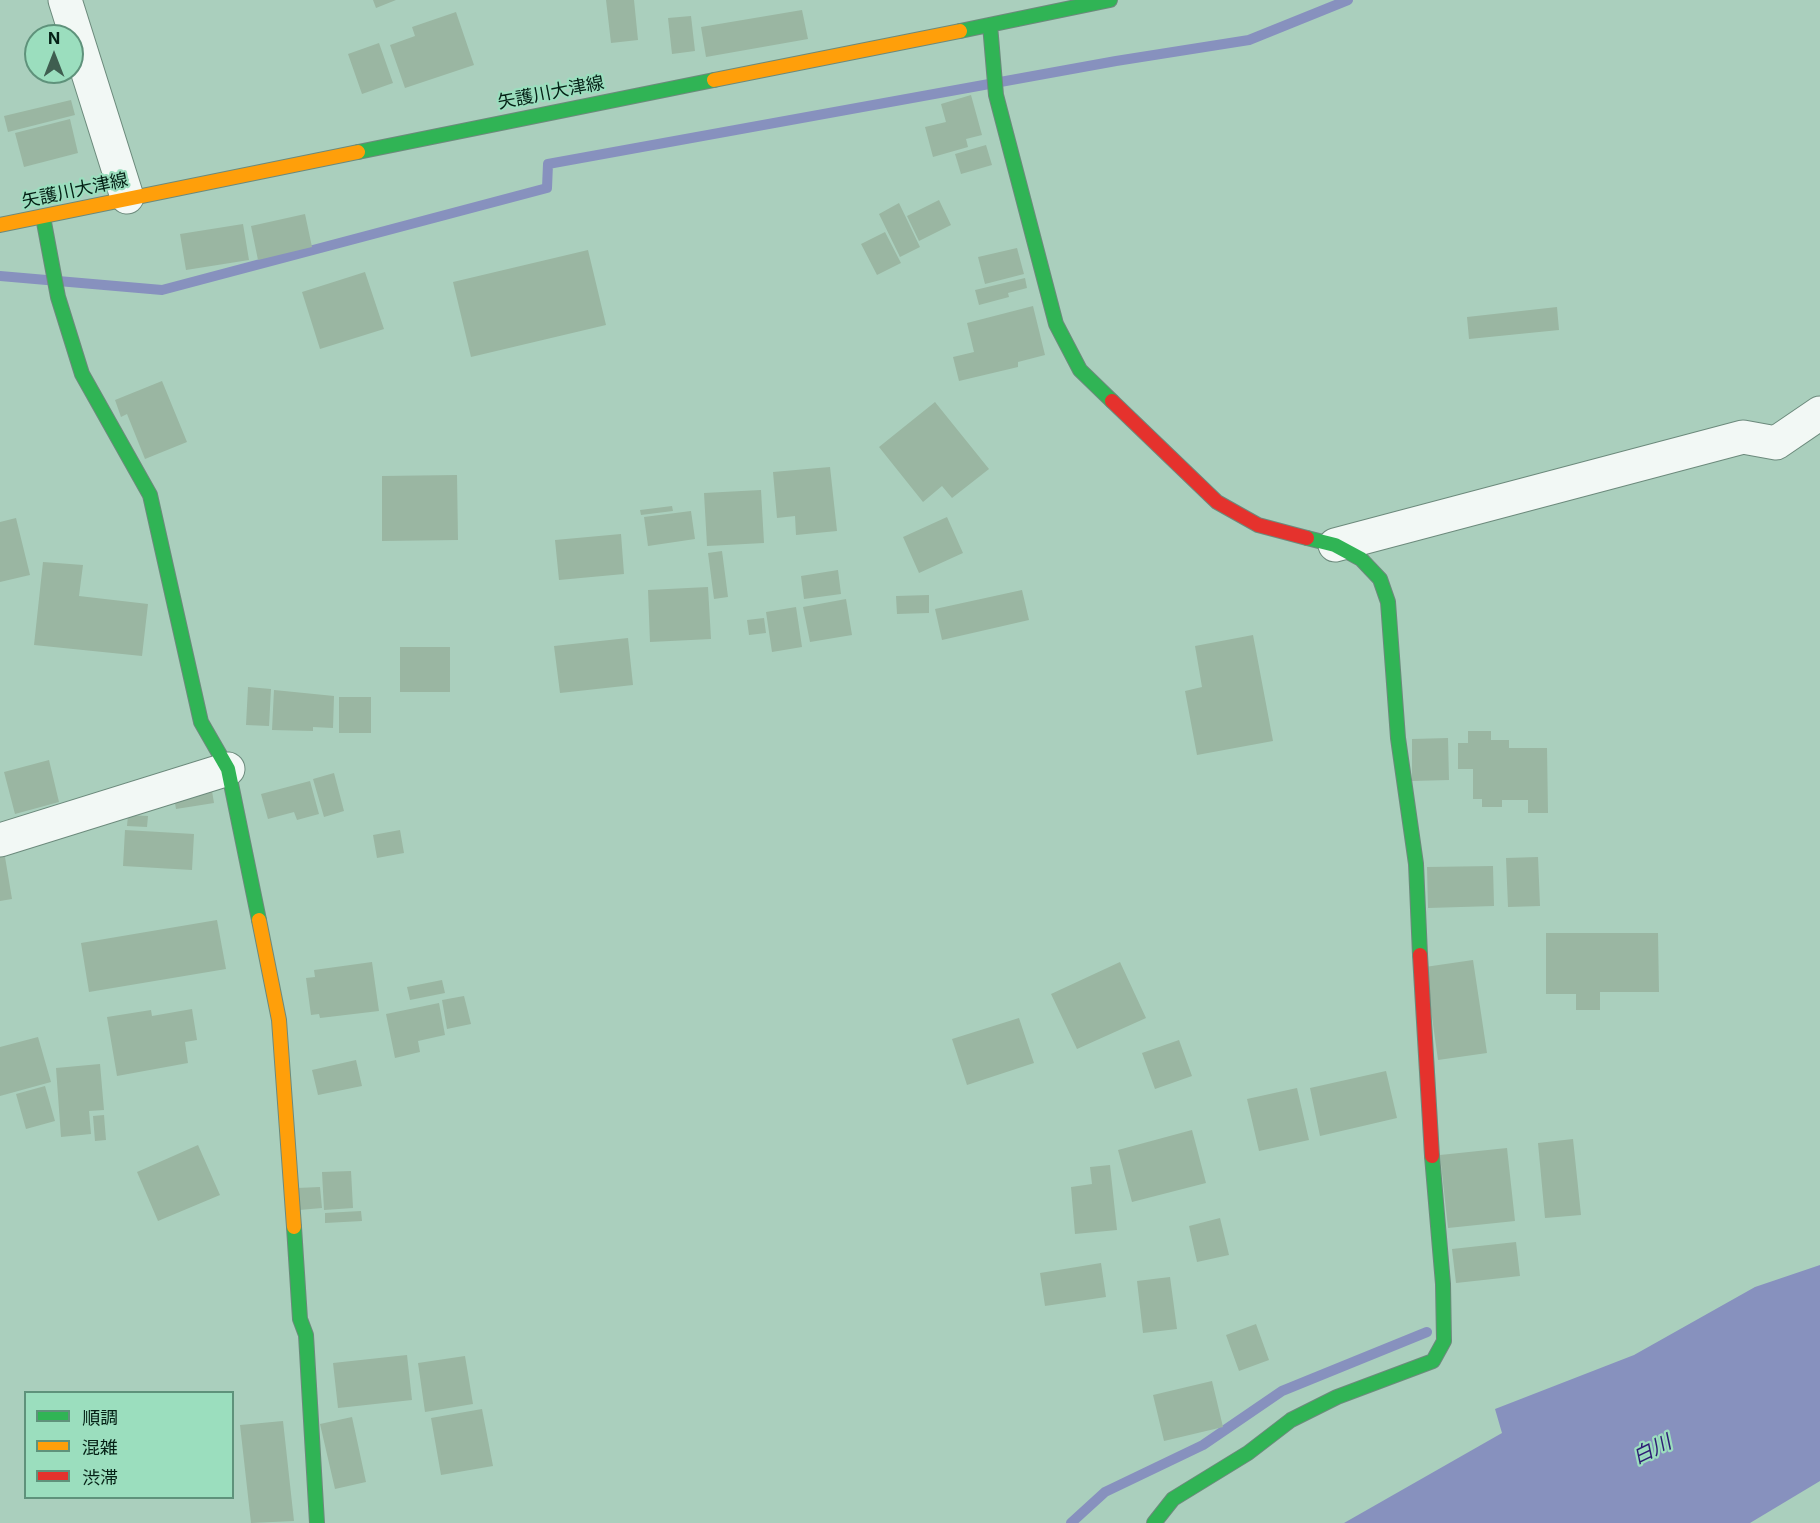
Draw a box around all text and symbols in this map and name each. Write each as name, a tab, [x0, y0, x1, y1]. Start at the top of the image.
north arrow	[24, 24, 84, 84]
text: N	[48, 28, 60, 48]
street label: 矢護川大津線	[496, 72, 606, 114]
street label: 矢護川大津線	[20, 169, 130, 213]
legend	[24, 1391, 234, 1499]
text: 順調	[82, 1407, 118, 1428]
water label: 白川	[1629, 1430, 1675, 1470]
text: 混雑	[82, 1437, 118, 1458]
text: 渋滞	[82, 1467, 118, 1488]

